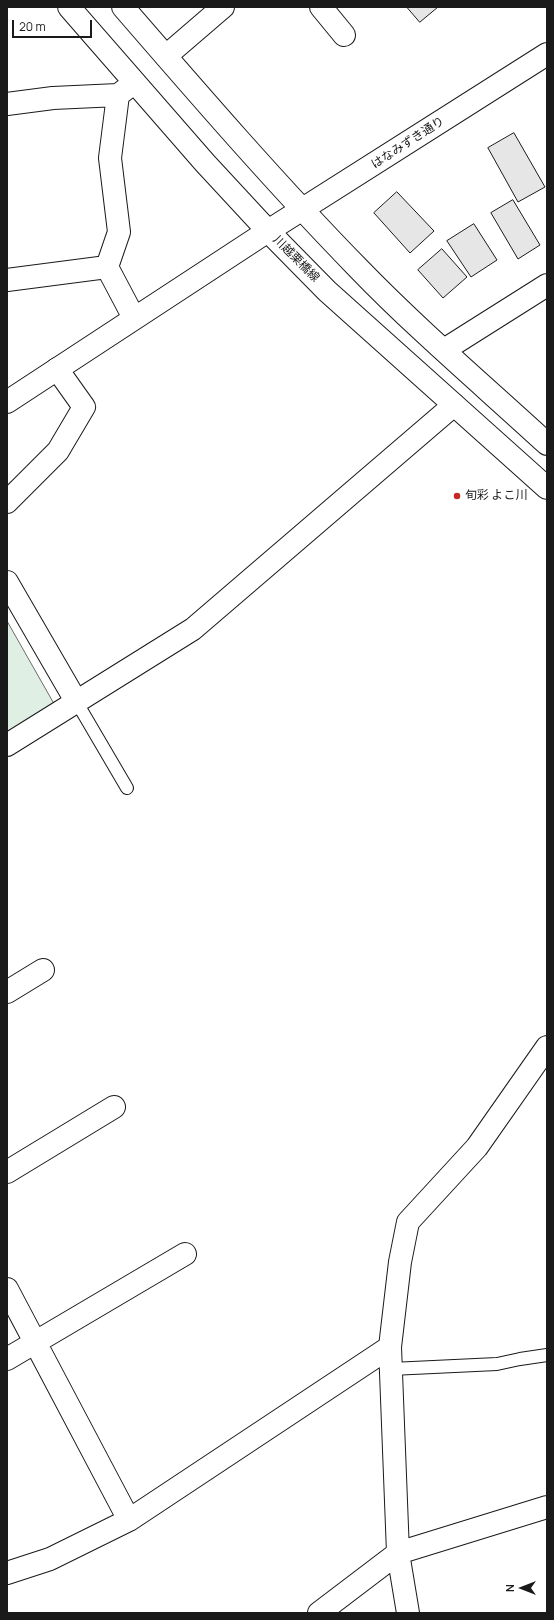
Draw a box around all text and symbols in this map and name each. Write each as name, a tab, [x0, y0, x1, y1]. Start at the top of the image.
scale bar	[14, 12, 94, 38]
text: 20 m	[19, 18, 46, 35]
street label: はなみずき通り	[369, 114, 447, 172]
street label: 川越栗橋線	[270, 233, 322, 285]
place label: 旬彩 よこ川	[465, 489, 527, 503]
marker: 旬彩 よこ川	[452, 491, 462, 501]
north arrow	[502, 1568, 542, 1608]
text: N	[502, 1584, 517, 1592]

